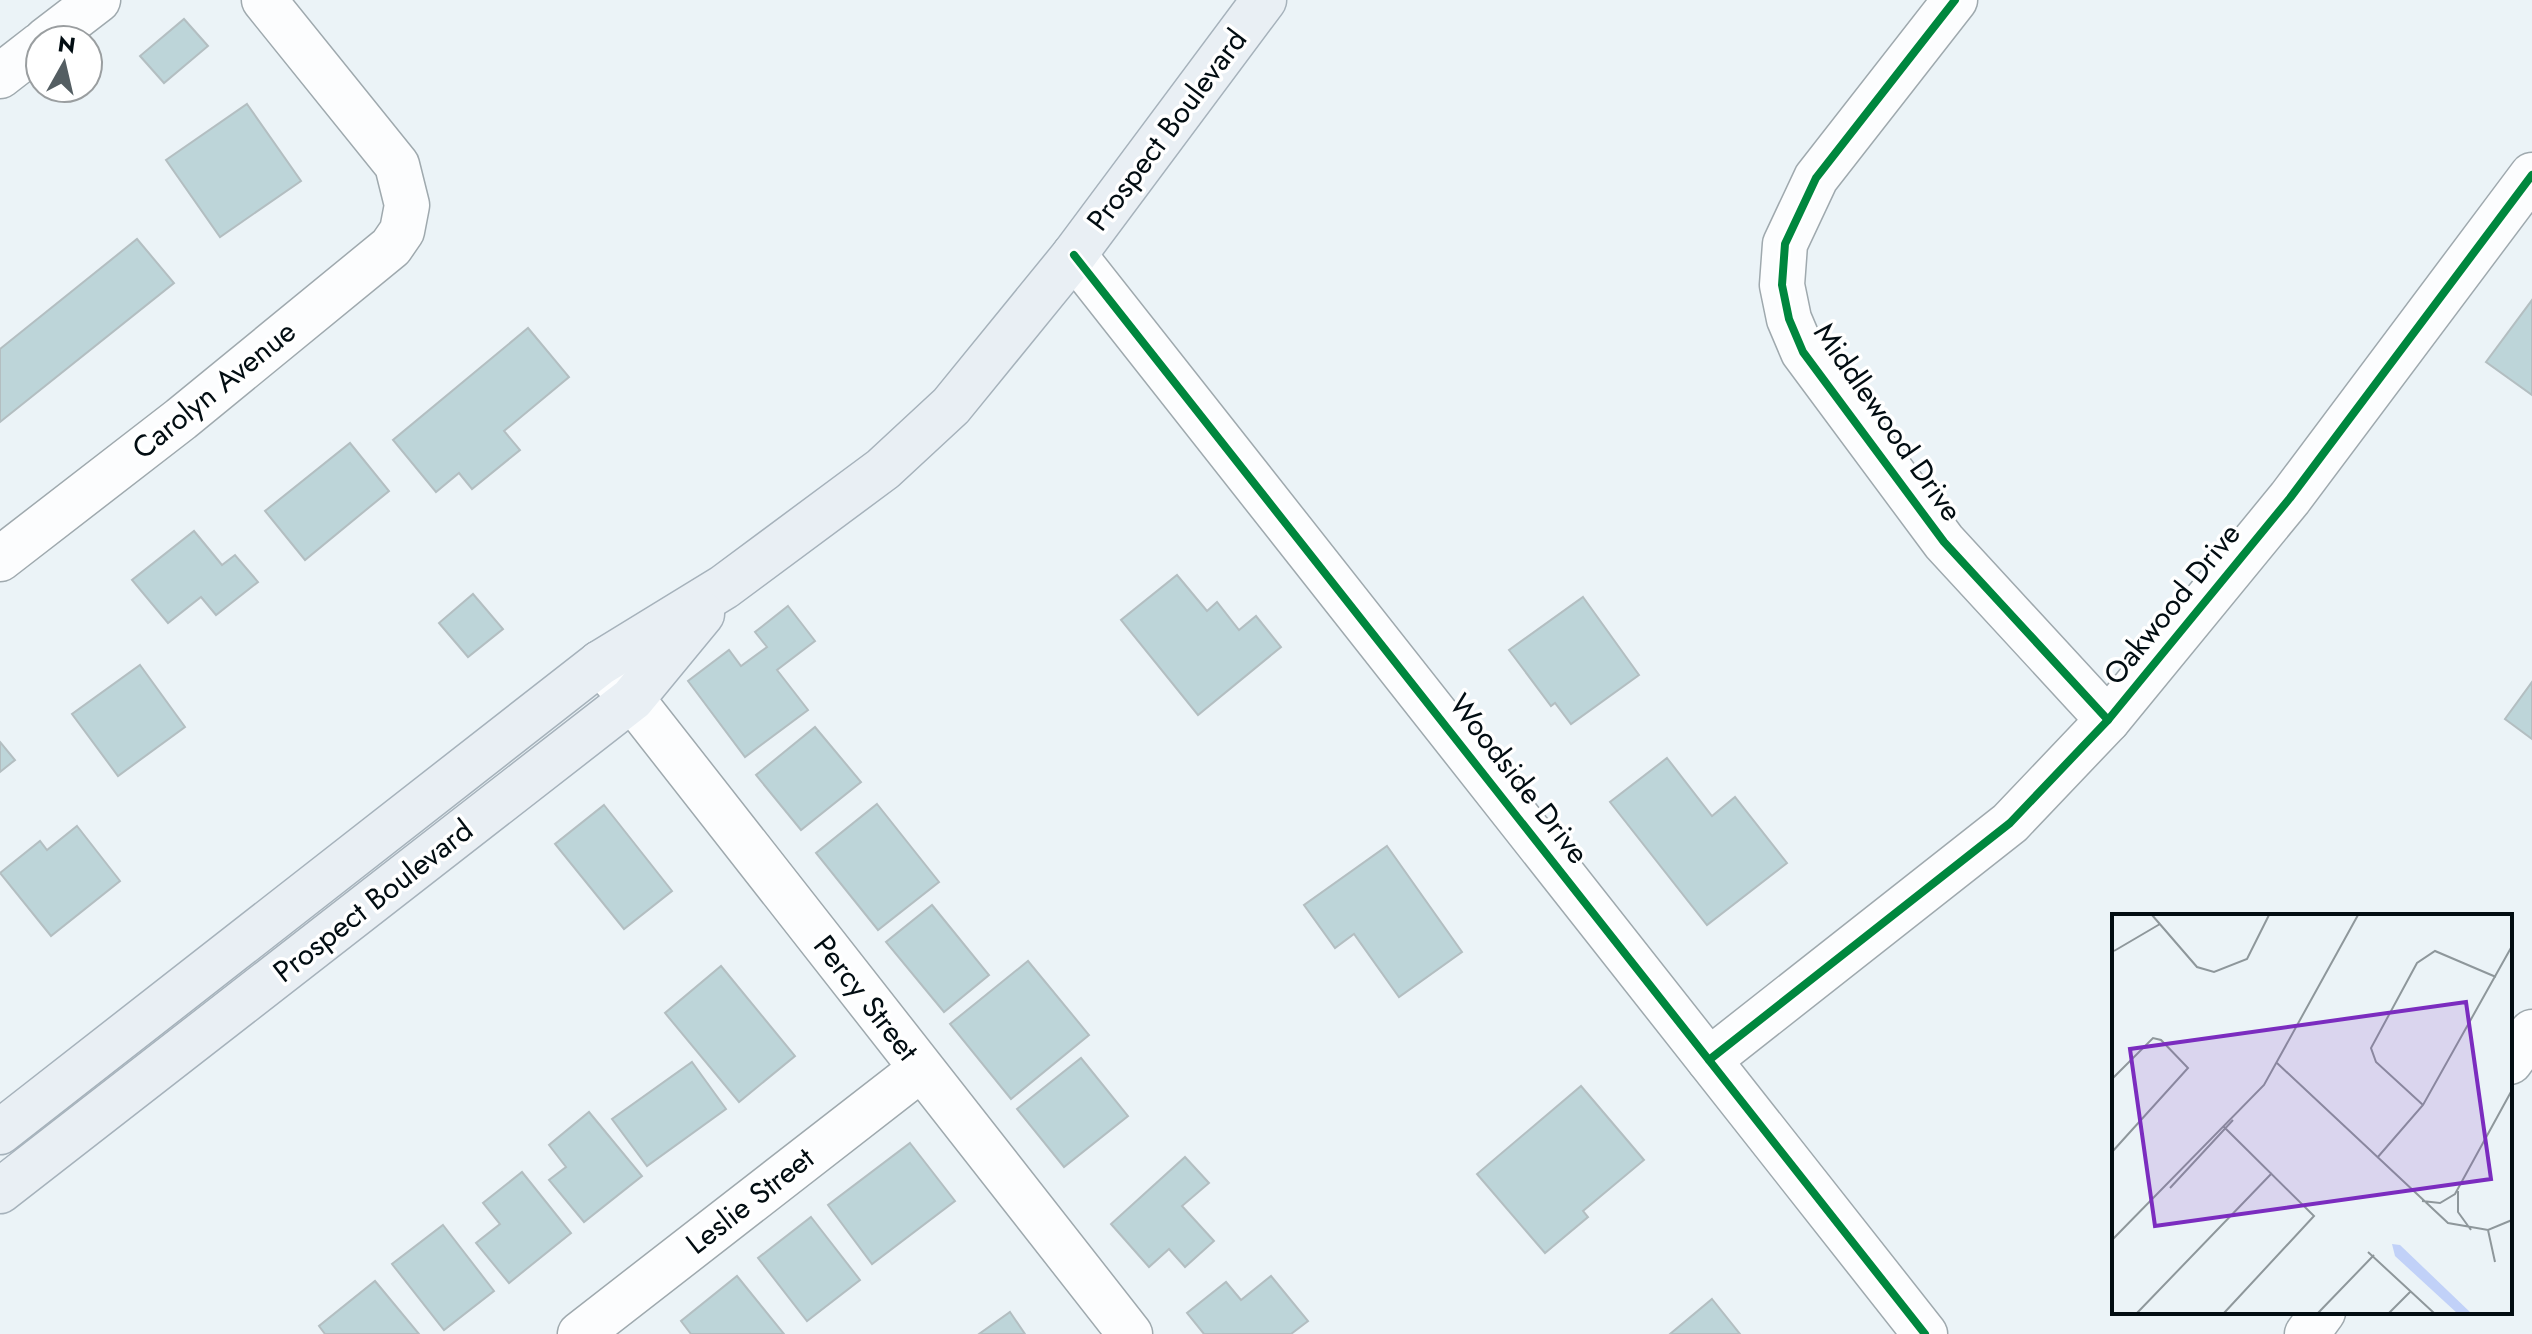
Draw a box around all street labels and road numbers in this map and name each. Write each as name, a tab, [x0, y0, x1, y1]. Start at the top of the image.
street label: Prospect Boulevard	[1076, 20, 1257, 240]
street label: Carolyn Avenue	[123, 310, 305, 469]
street label: Middlewood Drive	[1804, 314, 1973, 530]
street label: Oakwood Drive	[2093, 513, 2250, 694]
street label: Woodside Drive	[1439, 685, 1600, 873]
street label: Prospect Boulevard	[264, 809, 482, 992]
street label: Percy Street	[804, 926, 930, 1070]
street label: Leslie Street	[677, 1136, 823, 1264]

